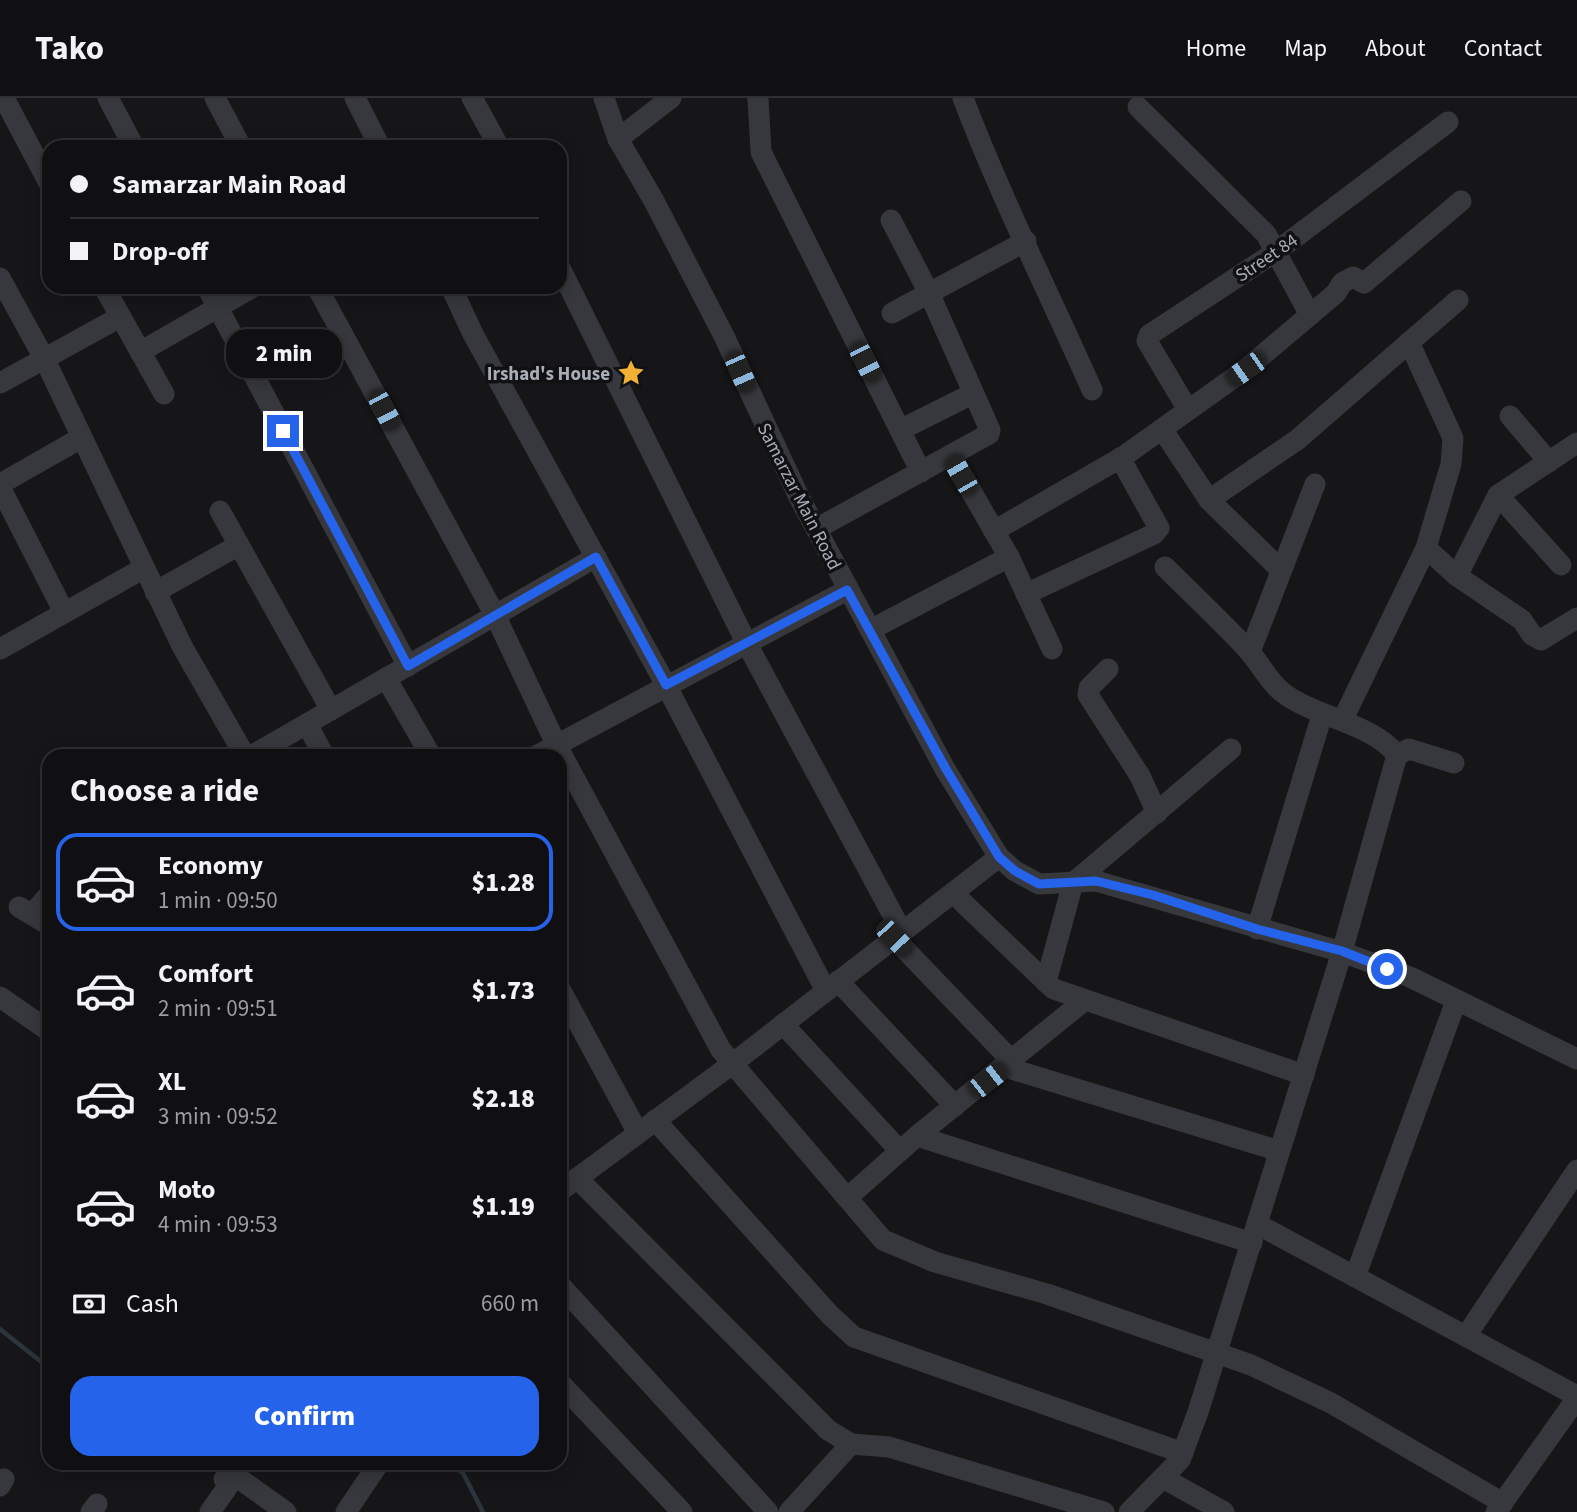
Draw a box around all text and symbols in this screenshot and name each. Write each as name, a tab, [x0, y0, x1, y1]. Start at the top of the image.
text: Tako	[35, 25, 104, 72]
text: Home	[1186, 31, 1246, 66]
text: Map	[1284, 31, 1327, 66]
text: About	[1365, 31, 1426, 66]
text: Contact	[1464, 31, 1542, 66]
text: Samarzar Main Road	[112, 166, 346, 203]
street label: Street 84	[1230, 227, 1304, 289]
text: Drop-off	[112, 233, 208, 270]
callout: 2 min	[225, 330, 341, 378]
text: 2 min	[256, 337, 312, 370]
car	[847, 339, 884, 385]
car	[1223, 348, 1270, 390]
car	[722, 349, 759, 395]
place icon: Irshad's House	[616, 358, 646, 388]
place label: Irshad's House	[487, 361, 610, 388]
car	[365, 387, 404, 433]
route end	[267, 415, 299, 447]
street label: Samarzar Main Road	[750, 418, 848, 575]
car	[942, 452, 981, 498]
text: Choose a ride	[70, 768, 259, 814]
text: Economy	[158, 847, 263, 884]
icon: car	[74, 851, 137, 914]
text: $1.28	[471, 864, 535, 901]
text: 1 min · 09:50	[158, 884, 278, 917]
car	[872, 916, 917, 960]
route start	[1371, 953, 1403, 985]
text: Comfort	[158, 955, 253, 992]
icon: car	[74, 959, 137, 1022]
text: $1.73	[471, 972, 535, 1009]
text: 2 min · 09:51	[158, 992, 278, 1025]
car	[965, 1059, 1012, 1101]
text: XL	[158, 1063, 186, 1100]
icon: car	[74, 1067, 137, 1130]
text: $2.18	[471, 1080, 535, 1117]
text: 3 min · 09:52	[158, 1100, 278, 1133]
text: Moto	[158, 1171, 215, 1208]
icon: car	[74, 1175, 137, 1238]
text: $1.19	[471, 1188, 535, 1225]
text: 4 min · 09:53	[158, 1208, 278, 1241]
icon: cash	[70, 1285, 108, 1323]
text: Cash	[126, 1285, 179, 1322]
text: 660 m	[481, 1287, 539, 1320]
button: Confirm	[70, 1376, 539, 1456]

